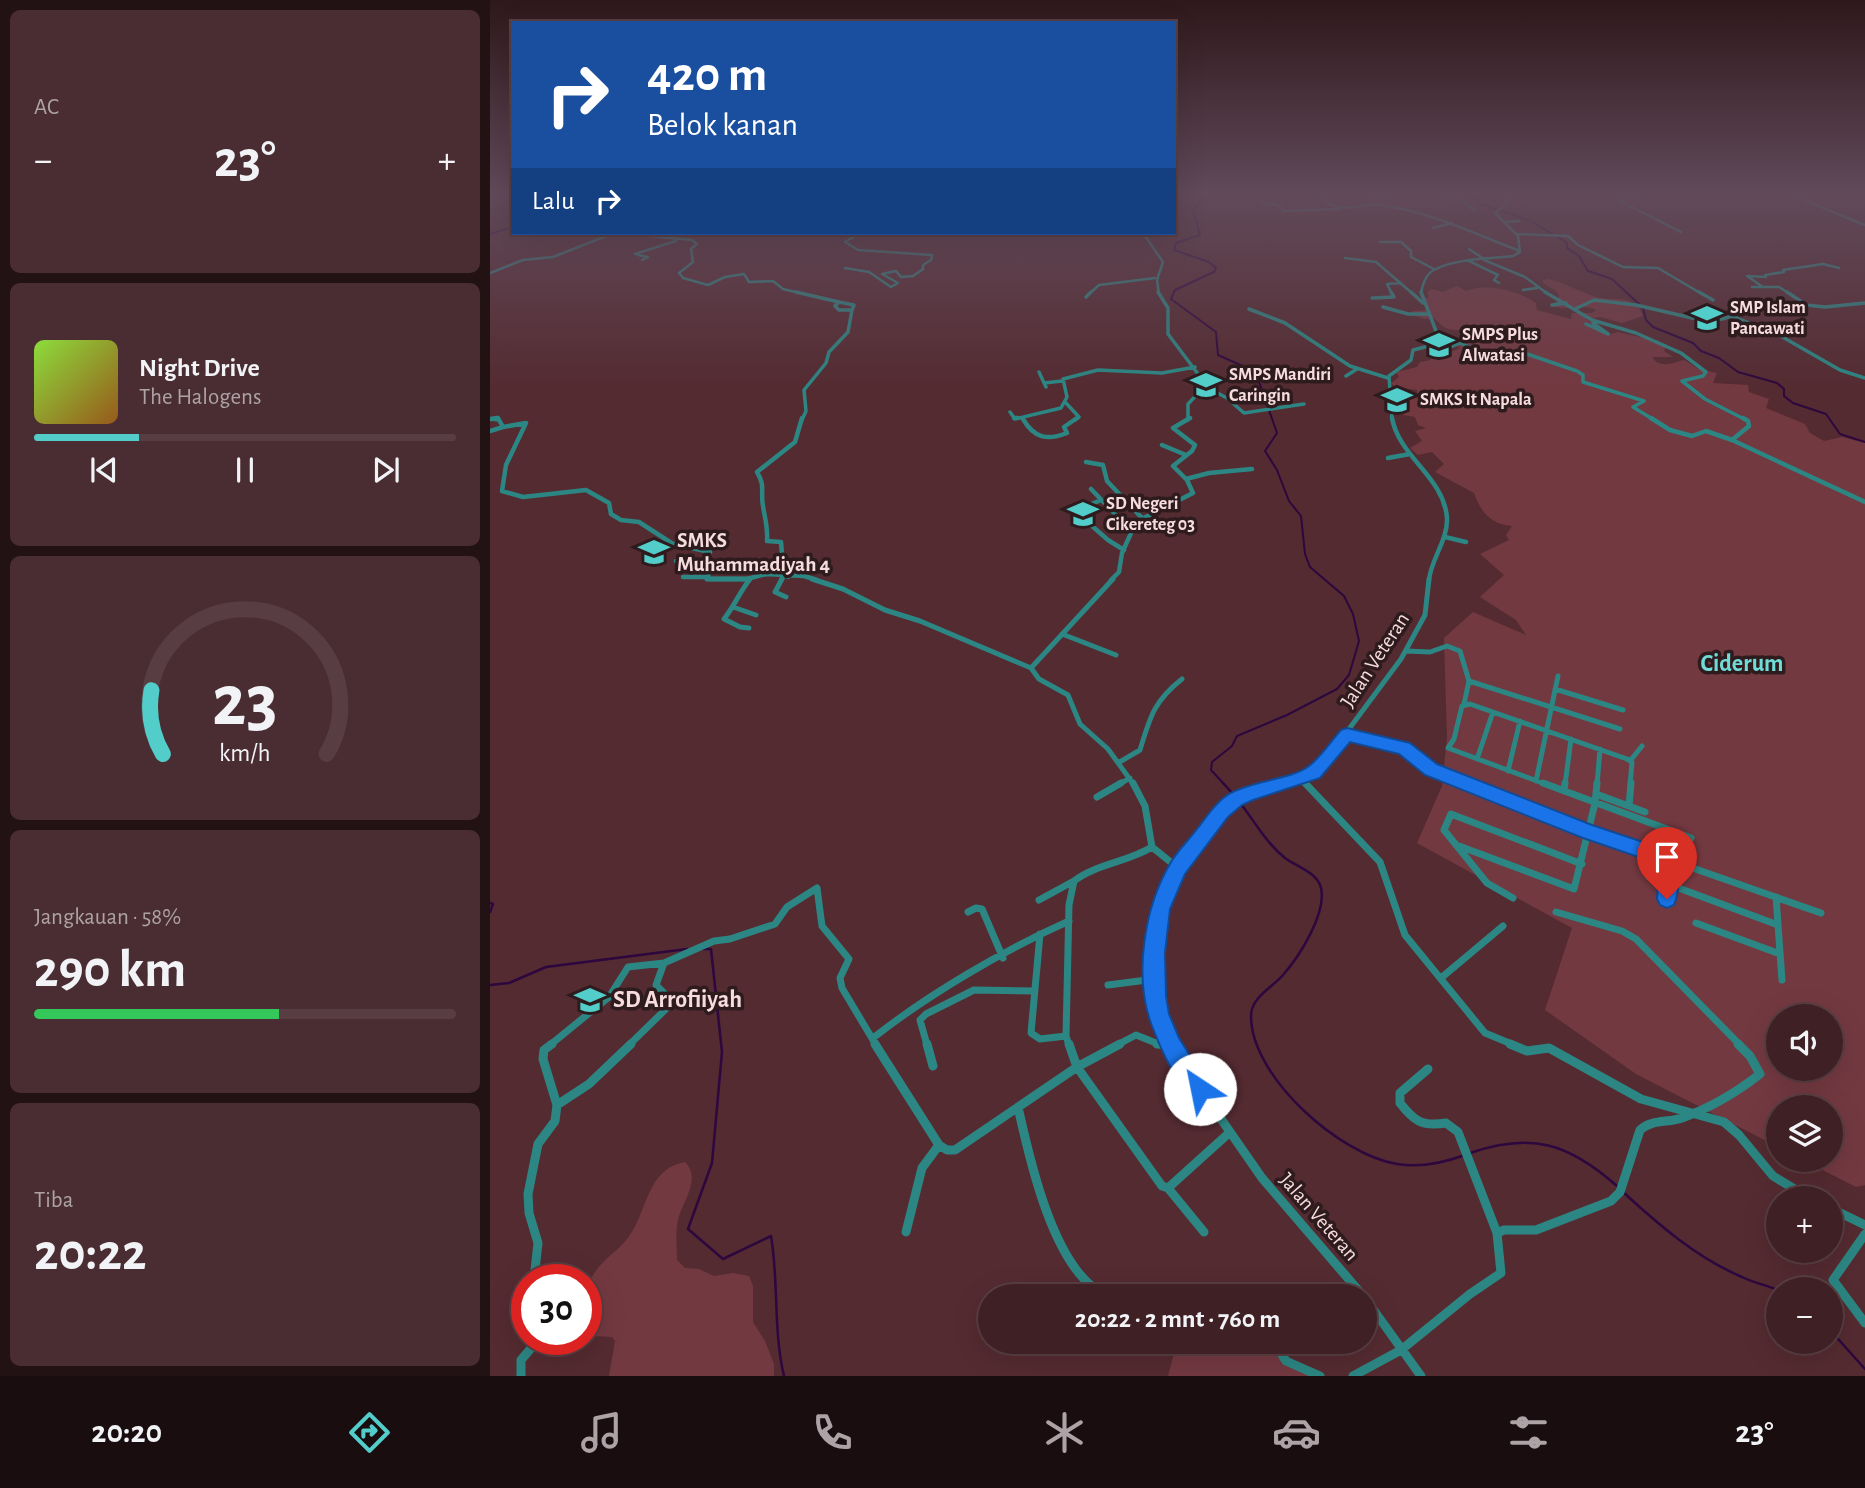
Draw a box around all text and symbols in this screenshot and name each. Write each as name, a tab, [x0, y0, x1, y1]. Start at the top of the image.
icon: right	[532, 49, 623, 140]
text: 420 m	[647, 51, 767, 100]
text: AC	[34, 96, 59, 119]
text: Belok kanan	[647, 109, 798, 141]
text: 23°	[214, 134, 276, 186]
text: −	[34, 142, 52, 180]
text: +	[438, 142, 456, 180]
icon: right	[589, 182, 627, 220]
text: Lalu	[532, 188, 575, 214]
place label: SMP Islam Pancawati	[1730, 299, 1806, 338]
school or university icon: SMP Islam Pancawati	[1690, 301, 1724, 335]
place label: SMPS Plus Alwatasi	[1462, 326, 1538, 365]
school or university icon: SMPS Plus Alwatasi	[1422, 328, 1456, 362]
text: Night Drive	[139, 355, 260, 381]
place label: SMPS Mandiri Caringin	[1229, 366, 1331, 405]
school or university icon: SMPS Mandiri Caringin	[1189, 368, 1223, 402]
school or university icon: SMKS It Napala	[1380, 383, 1414, 417]
text: The Halogens	[139, 386, 261, 409]
place label: SMKS It Napala	[1420, 391, 1532, 409]
icon: previous	[85, 451, 123, 489]
icon: pause	[226, 451, 264, 489]
icon: next	[367, 451, 405, 489]
place label: SD Negeri Cikereteg 03	[1106, 495, 1195, 534]
school or university icon: SD Negeri Cikereteg 03	[1066, 497, 1100, 531]
place label: SMKS Muhammadiyah 4	[677, 530, 830, 575]
school or university icon: SMKS Muhammadiyah 4	[637, 535, 671, 569]
street label: Jalan Veteran	[1337, 609, 1413, 711]
district label: Ciderum	[1701, 652, 1783, 676]
text: 23	[212, 666, 278, 739]
text: km/h	[219, 741, 271, 766]
pin	[1637, 827, 1697, 899]
icon: arrive	[1648, 838, 1686, 876]
text: Jangkauan · 58%	[34, 906, 181, 929]
text: 290 km	[34, 944, 186, 996]
school or university icon: SD Arrofiiyah	[573, 983, 607, 1017]
place label: SD Arrofiiyah	[613, 988, 742, 1012]
map controls	[1766, 1004, 1843, 1354]
button: sound	[1766, 1004, 1843, 1081]
position arrow	[1163, 1052, 1237, 1126]
button: layers	[1766, 1095, 1843, 1172]
street label: Jalan Veteran	[1276, 1169, 1362, 1265]
button: +	[1766, 1186, 1843, 1263]
text: Tiba	[34, 1189, 73, 1212]
text: 20:22	[34, 1227, 146, 1279]
speed limit sign: 30	[511, 1264, 602, 1355]
button: −	[1766, 1277, 1843, 1354]
text: 20:22 · 2 mnt · 760 m	[1075, 1306, 1280, 1332]
icon: directions	[345, 1408, 394, 1457]
icon: music	[577, 1408, 626, 1457]
icon: phone	[808, 1408, 857, 1457]
icon: climate	[1040, 1408, 1089, 1457]
icon: car	[1272, 1408, 1321, 1457]
icon: filters	[1504, 1408, 1553, 1457]
text: 20:20	[91, 1416, 162, 1448]
text: 23°	[1735, 1416, 1774, 1448]

